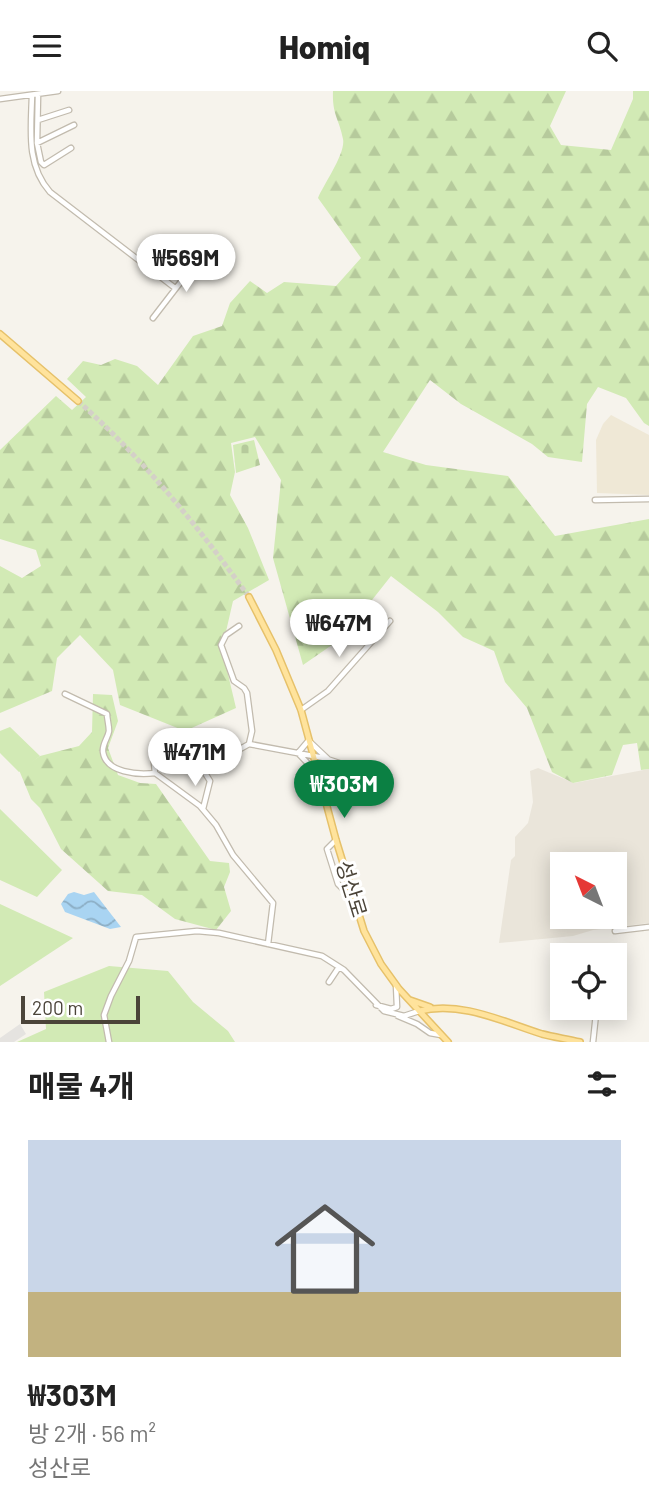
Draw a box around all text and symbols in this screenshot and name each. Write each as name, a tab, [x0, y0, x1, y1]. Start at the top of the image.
icon: menu	[28, 27, 66, 65]
text: Homiq	[279, 27, 370, 65]
icon: search	[583, 27, 621, 65]
pin: ₩569M	[137, 235, 235, 294]
text: ₩569M	[153, 243, 219, 271]
pin: ₩647M	[290, 599, 388, 659]
text: ₩647M	[306, 608, 372, 636]
pin: ₩471M	[146, 729, 244, 788]
text: ₩471M	[164, 737, 226, 765]
pin: ₩303M	[295, 761, 393, 820]
text: ₩303M	[310, 769, 378, 797]
north arrow	[550, 852, 626, 929]
map controls	[550, 852, 627, 1020]
street label: 성산로	[332, 857, 373, 920]
button: locate	[550, 943, 627, 1020]
scale bar	[21, 993, 140, 1025]
text: 200 m	[32, 996, 83, 1019]
icon: filters	[583, 1065, 621, 1103]
text: 매물 4개	[28, 1067, 135, 1103]
icon: home	[262, 1186, 388, 1312]
text: ₩303M	[28, 1376, 117, 1412]
text: 방 2개 · 56 m²	[28, 1419, 156, 1447]
text: 성산로	[28, 1453, 91, 1481]

